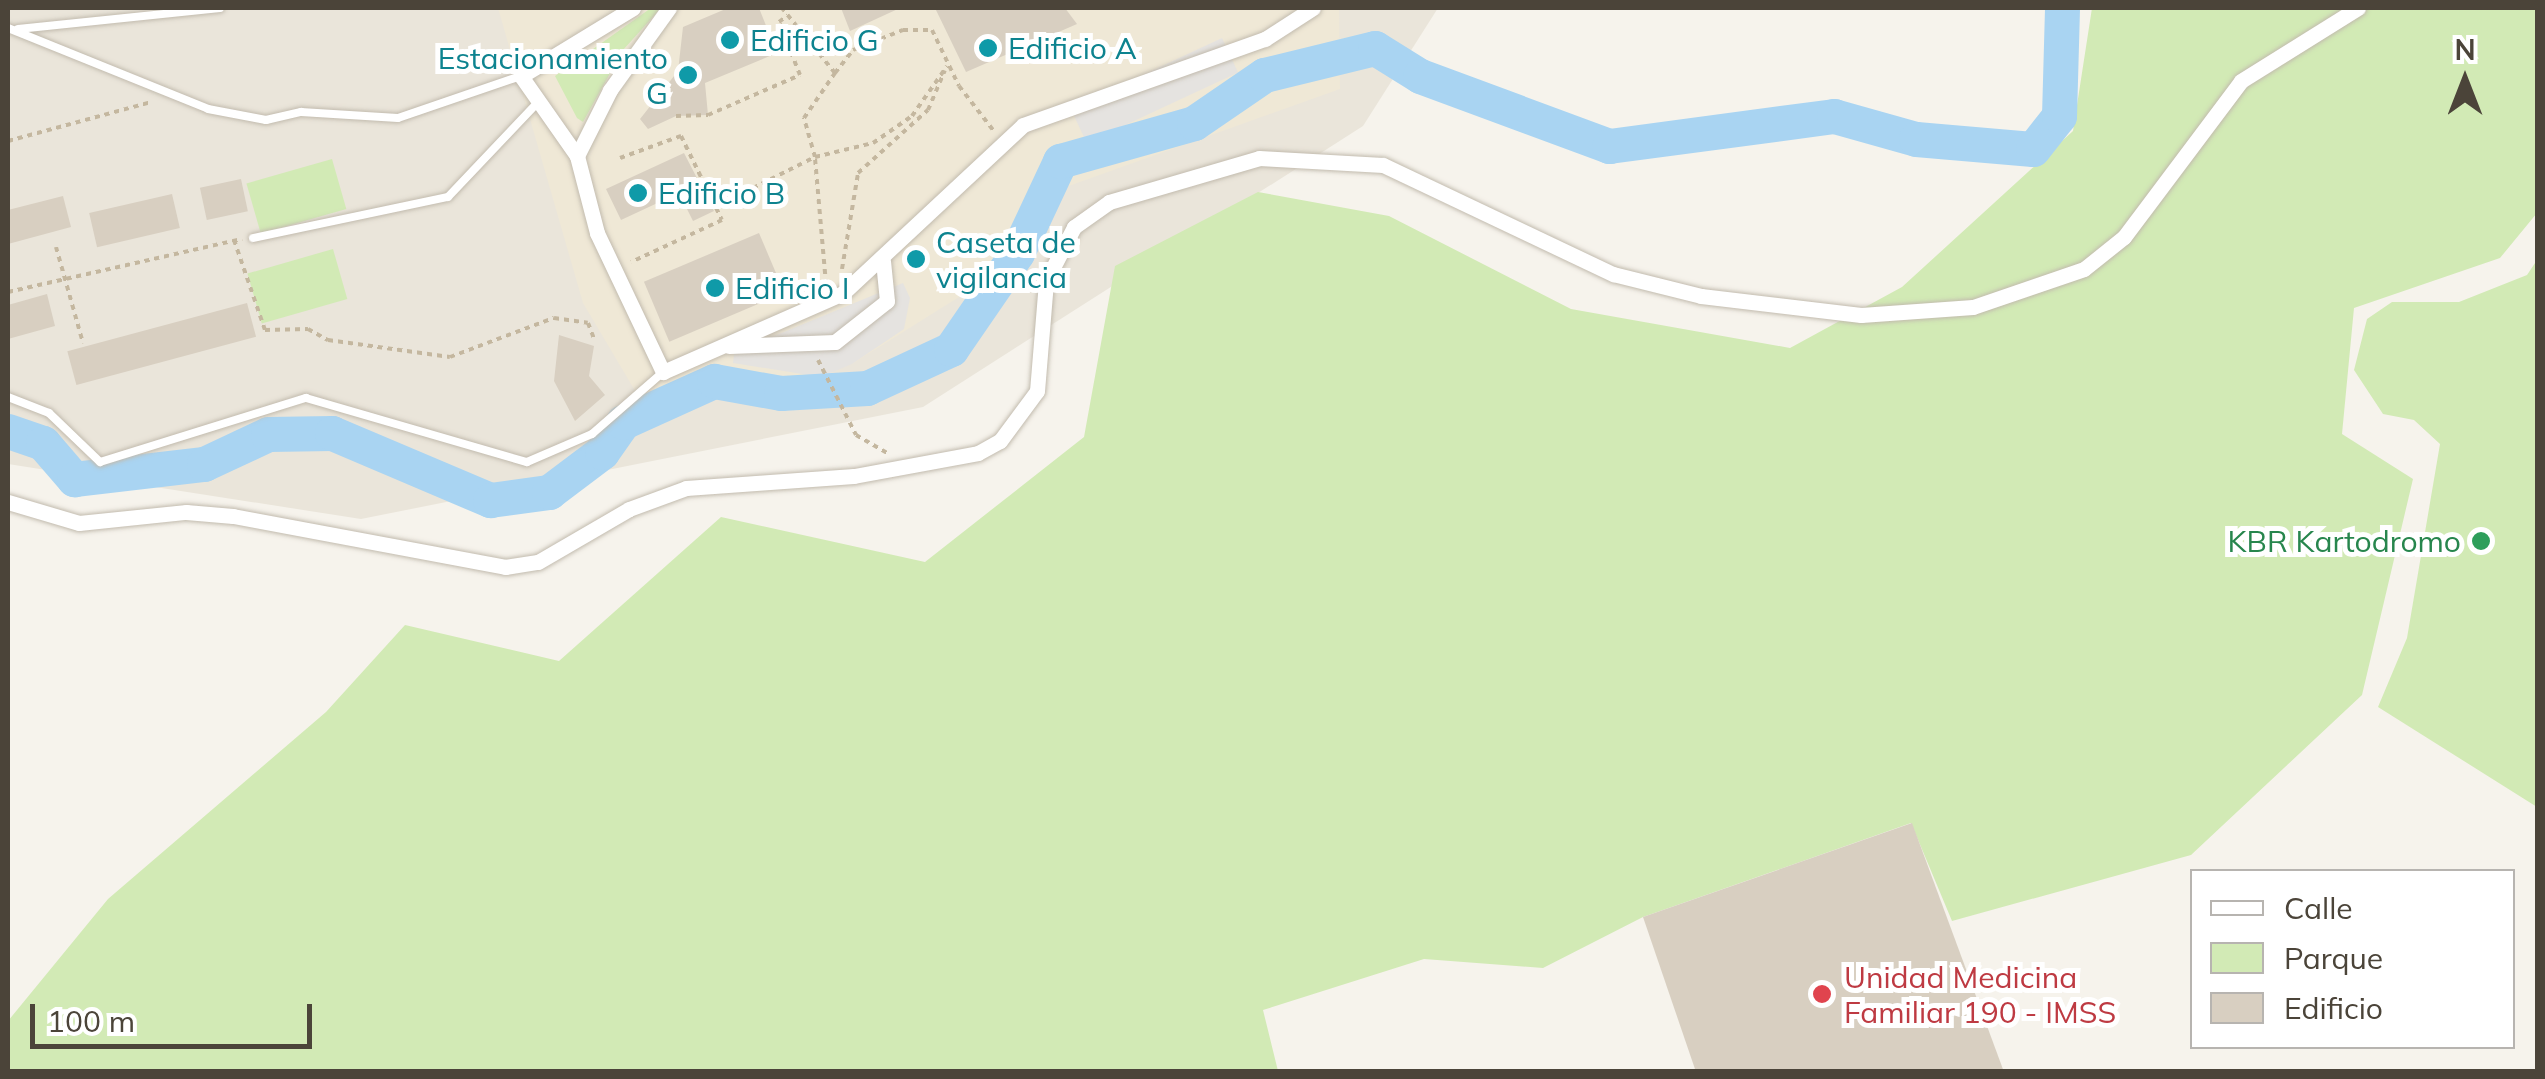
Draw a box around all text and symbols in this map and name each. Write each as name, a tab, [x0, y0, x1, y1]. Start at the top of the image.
place label: Edificio G	[750, 22, 879, 58]
marker: Edificio G	[719, 29, 741, 51]
place label: Edificio A	[1008, 30, 1137, 66]
north arrow	[2415, 30, 2515, 130]
text: N	[2454, 32, 2476, 67]
marker: Edificio A	[977, 37, 999, 59]
place label: Estacionamiento G	[438, 40, 668, 110]
marker: Estacionamiento G	[677, 64, 699, 86]
place label: Edificio B	[658, 175, 785, 211]
marker: Edificio B	[627, 182, 649, 204]
place label: Caseta de vigilancia	[936, 224, 1076, 294]
marker: Caseta de vigilancia	[905, 248, 927, 270]
place label: Edificio I	[735, 270, 850, 306]
marker: Edificio I	[704, 277, 726, 299]
place label: KBR Kartodromo	[2228, 523, 2461, 559]
marker: KBR Kartodromo	[2470, 530, 2492, 552]
legend	[2190, 869, 2515, 1049]
text: Calle	[2284, 889, 2353, 927]
text: Parque	[2284, 939, 2383, 977]
place label: Unidad Medicina Familiar 190 - IMSS	[1844, 959, 2116, 1030]
marker: Unidad Medicina Familiar 190 - IMSS	[1809, 981, 1835, 1007]
scale bar	[35, 984, 318, 1046]
text: Edificio	[2284, 989, 2383, 1027]
text: 100 m	[47, 1002, 135, 1040]

